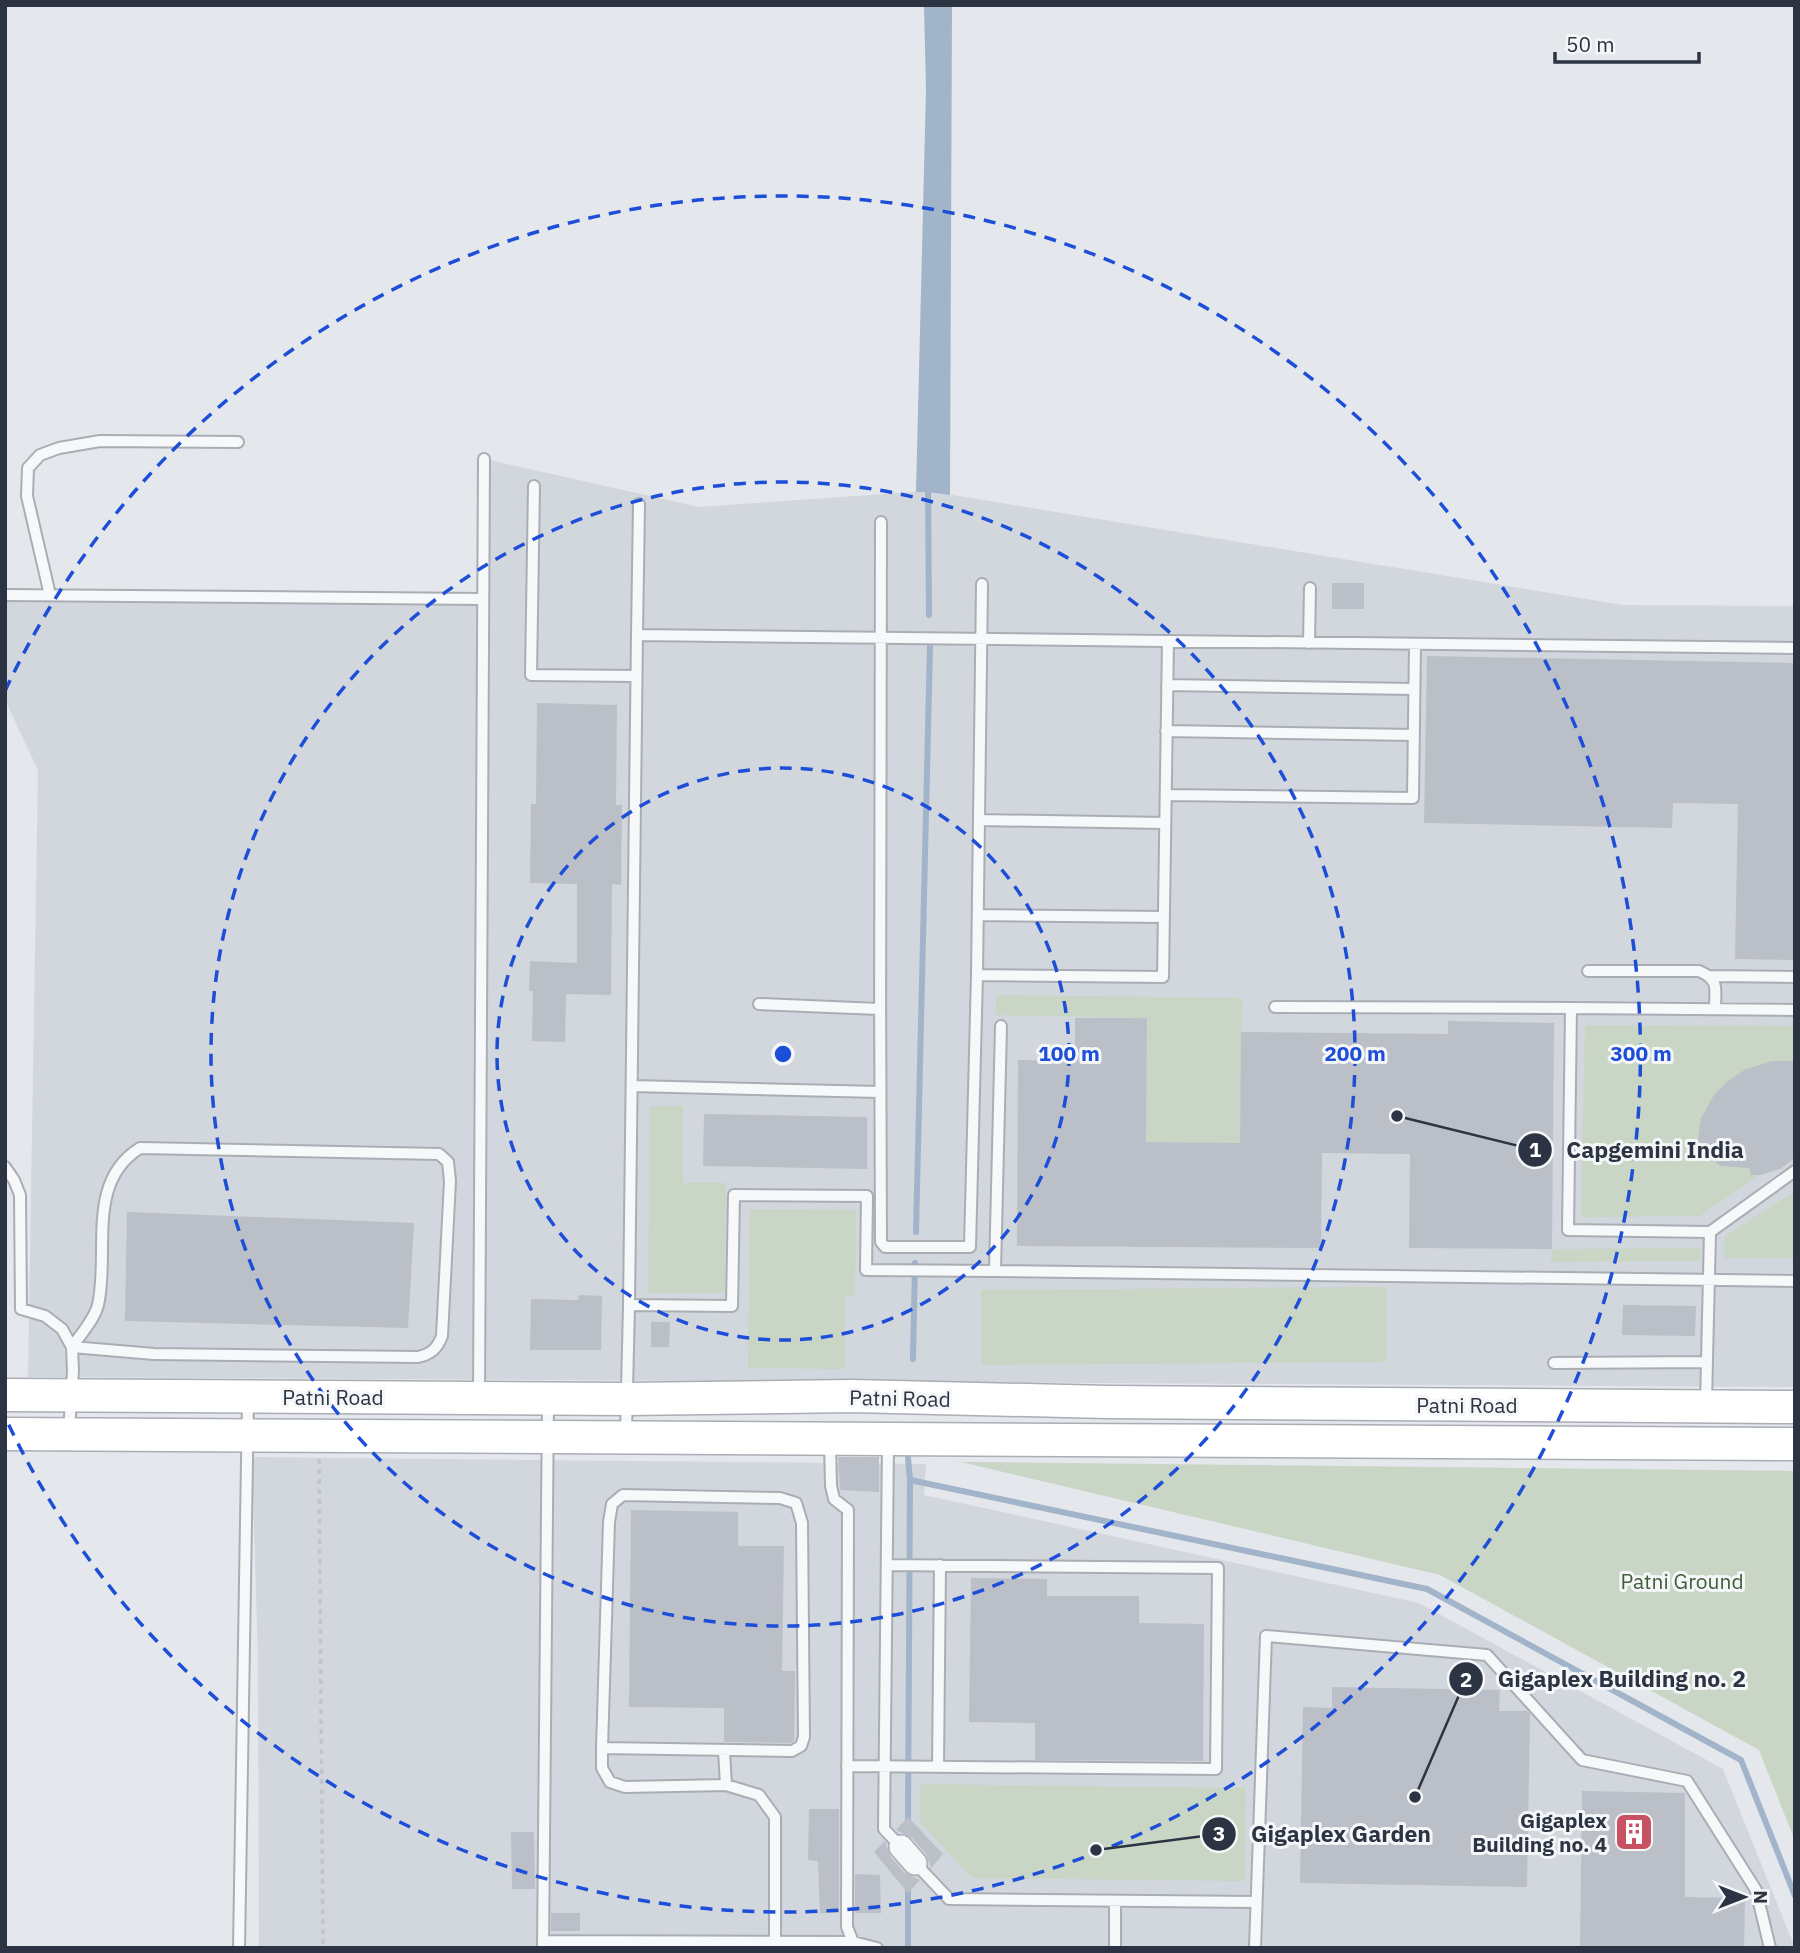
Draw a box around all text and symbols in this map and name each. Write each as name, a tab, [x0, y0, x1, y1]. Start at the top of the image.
scale bar	[1555, 21, 1699, 65]
text: 50 m	[1566, 30, 1615, 58]
text: 100 m	[1038, 1039, 1100, 1067]
text: 200 m	[1324, 1039, 1386, 1067]
text: 300 m	[1610, 1039, 1672, 1067]
centre of rings	[771, 1042, 795, 1066]
callout: Capgemini India	[1517, 1128, 1758, 1172]
text: Capgemini India	[1566, 1134, 1744, 1164]
text: 1	[1529, 1135, 1542, 1163]
street label: Patni Road	[282, 1383, 384, 1411]
street label: Patni Road	[849, 1383, 951, 1413]
street label: Patni Road	[1416, 1391, 1518, 1419]
park label: Patni Ground	[1620, 1567, 1744, 1595]
callout: Gigaplex Building no. 2	[1449, 1657, 1760, 1701]
text: Gigaplex Building no. 2	[1498, 1663, 1746, 1693]
text: 2	[1460, 1665, 1472, 1693]
place label: Gigaplex Building no. 4	[1472, 1806, 1607, 1858]
building icon: Gigaplex Building no. 4	[1613, 1811, 1655, 1853]
callout: Gigaplex Garden	[1202, 1812, 1445, 1856]
text: Gigaplex Garden	[1251, 1818, 1431, 1848]
text: 3	[1213, 1819, 1225, 1847]
north arrow	[1709, 1862, 1779, 1932]
text: N	[1749, 1890, 1773, 1904]

